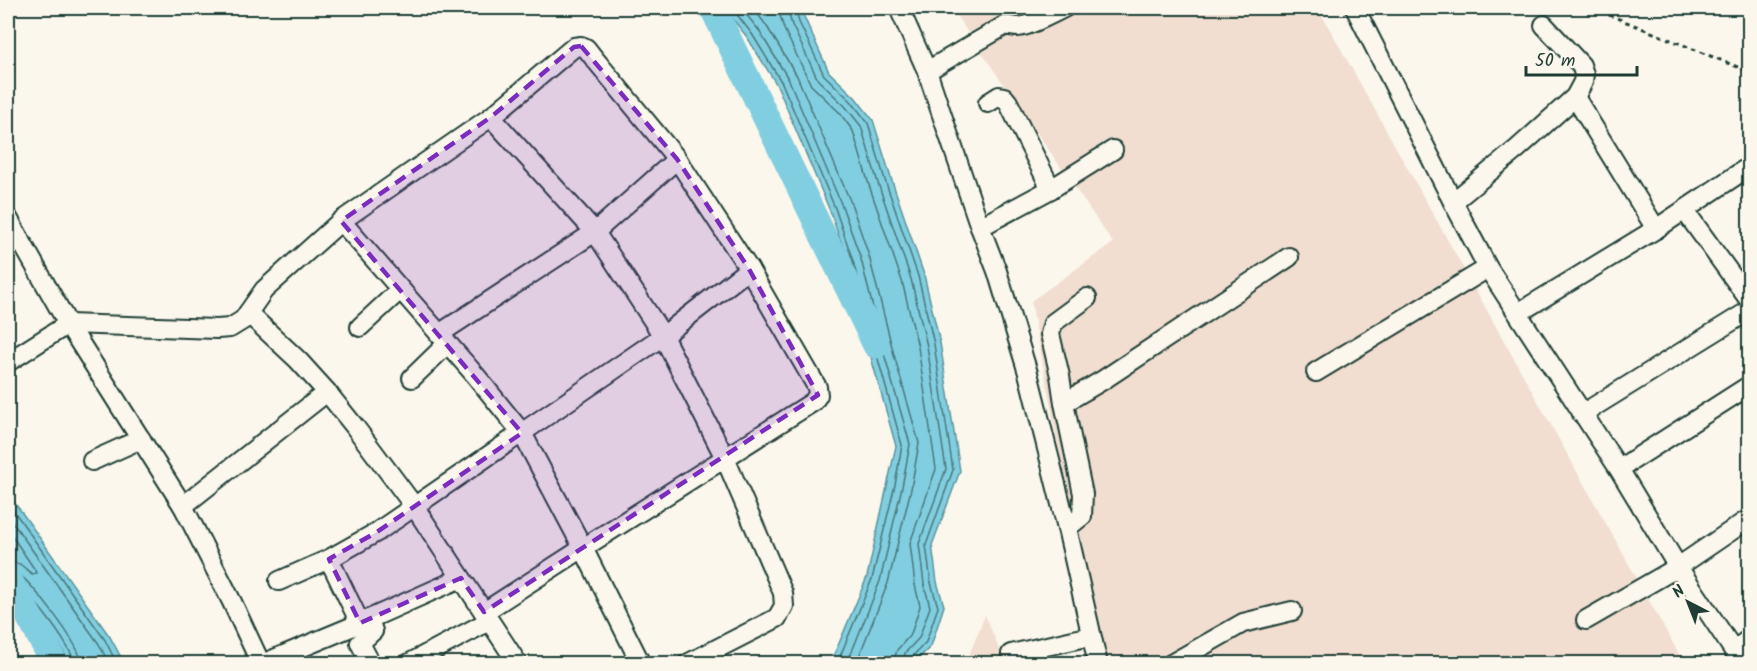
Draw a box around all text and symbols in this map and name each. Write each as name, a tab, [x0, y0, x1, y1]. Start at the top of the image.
scale bar	[1526, 39, 1637, 77]
text: 50 m	[1535, 47, 1575, 76]
north arrow	[1658, 572, 1718, 632]
text: N	[1667, 579, 1691, 605]

